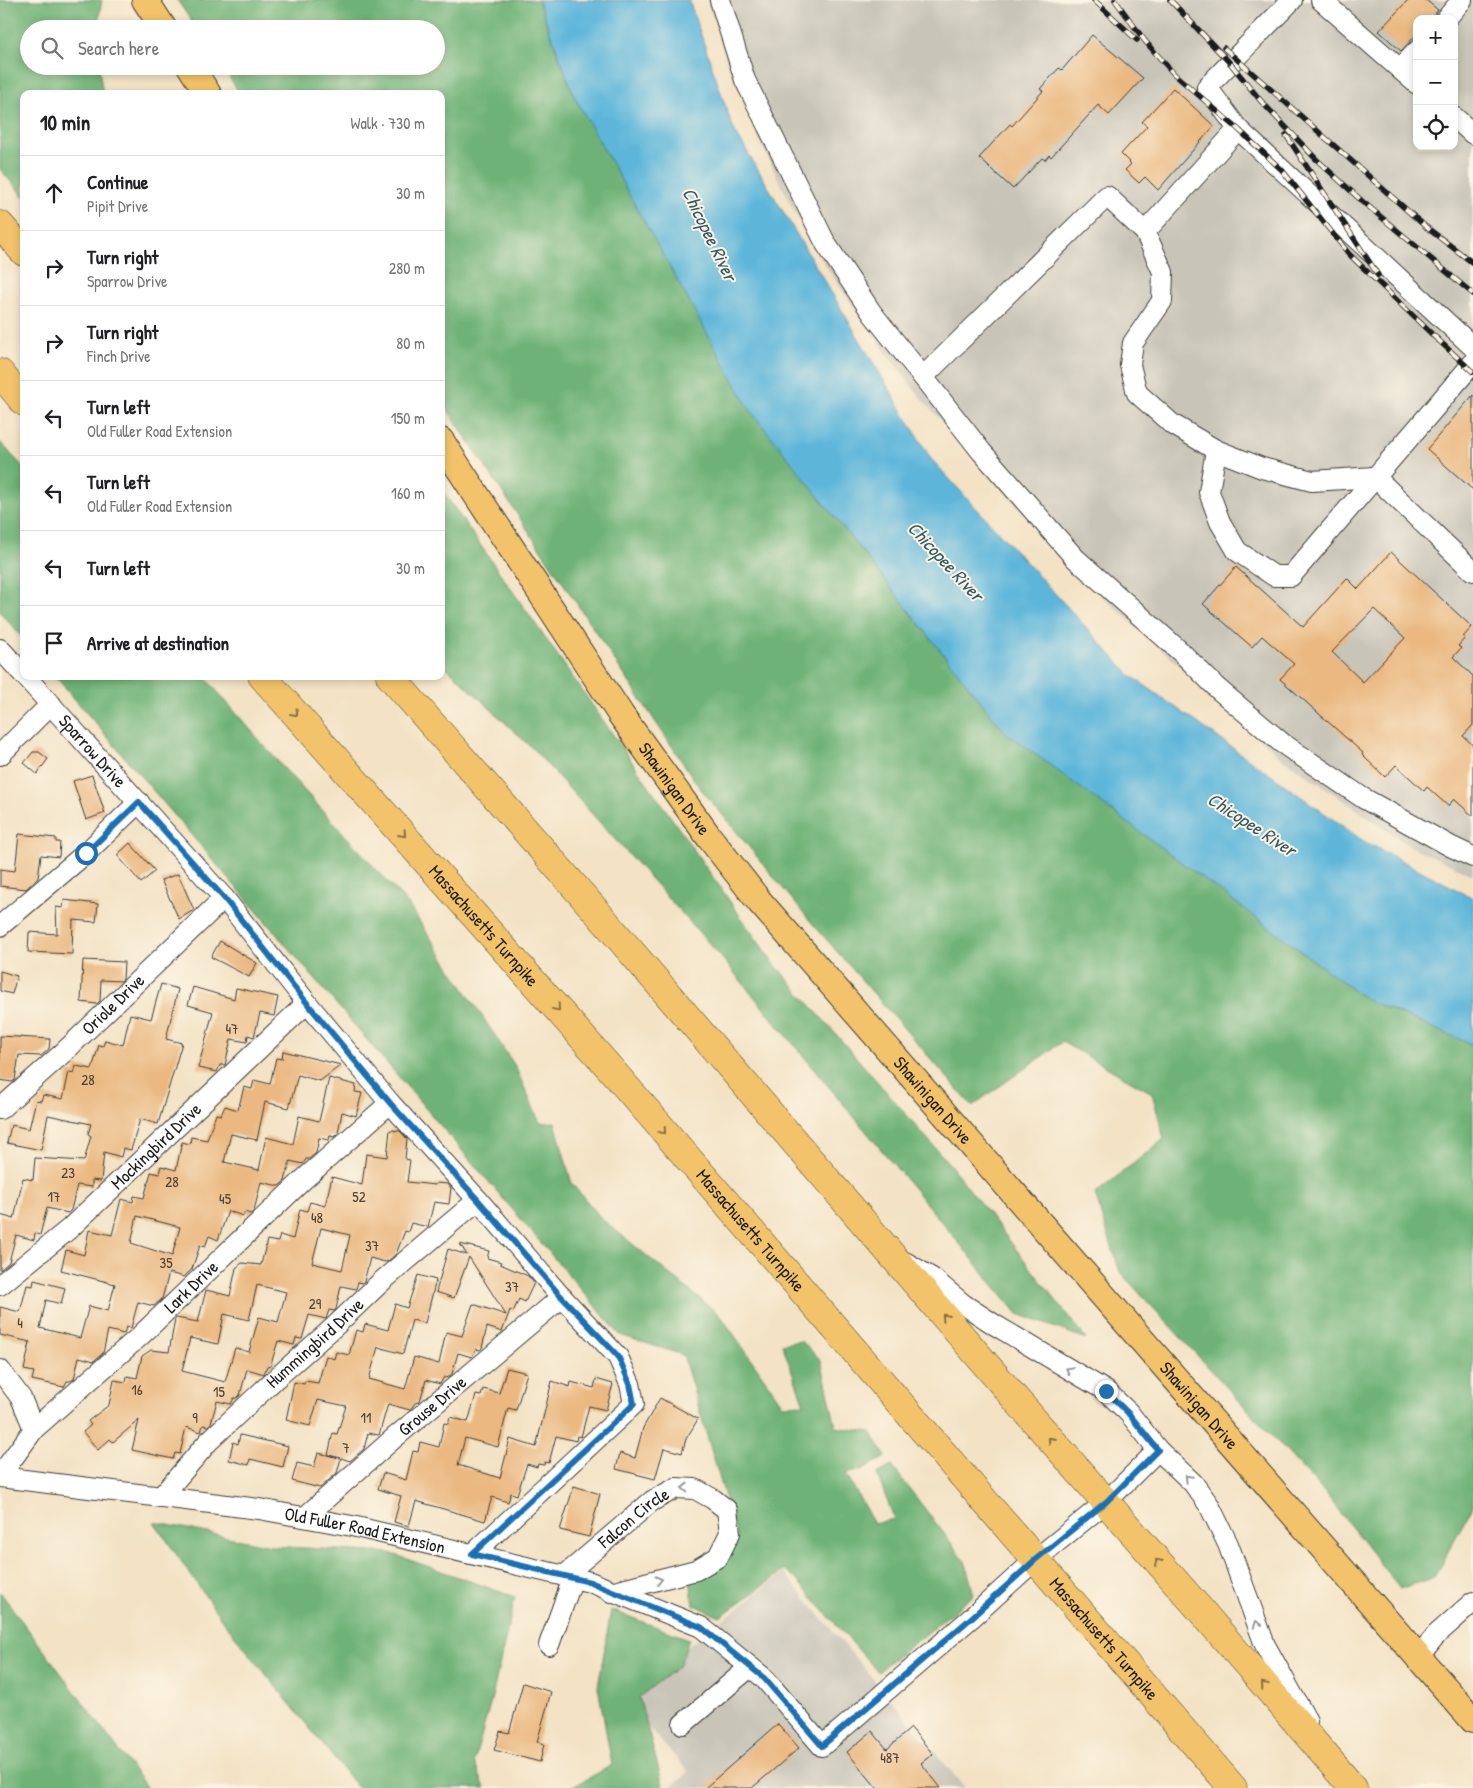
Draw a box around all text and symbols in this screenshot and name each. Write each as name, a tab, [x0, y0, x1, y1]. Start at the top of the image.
map controls	[1413, 15, 1458, 150]
button: +	[1413, 15, 1458, 60]
search box	[20, 20, 445, 75]
icon: search	[38, 34, 66, 62]
text: Search here	[78, 35, 159, 61]
button: −	[1413, 60, 1458, 105]
button: locate	[1413, 105, 1458, 150]
text: 10 min	[40, 108, 90, 137]
text: Walk · 730 m	[351, 112, 425, 134]
text: Continue	[87, 169, 148, 195]
icon: ahead	[40, 179, 68, 207]
text: 30 m	[396, 182, 425, 204]
water label: Chicopee River	[676, 183, 745, 287]
text: Pipit Drive	[87, 195, 148, 217]
text: Turn right	[87, 244, 158, 270]
icon: right	[40, 254, 68, 282]
text: 280 m	[389, 257, 425, 279]
text: Sparrow Drive	[87, 270, 167, 292]
text: Turn right	[87, 319, 158, 345]
icon: right	[40, 329, 68, 357]
text: 80 m	[396, 332, 425, 354]
text: Finch Drive	[87, 345, 151, 367]
text: Turn left	[87, 394, 150, 420]
icon: left	[40, 404, 68, 432]
text: 150 m	[391, 407, 425, 429]
text: Old Fuller Road Extension	[87, 420, 232, 442]
text: Turn left	[87, 469, 150, 495]
icon: left	[40, 479, 68, 507]
text: 160 m	[391, 482, 425, 504]
text: Old Fuller Road Extension	[87, 495, 232, 517]
water label: Chicopee River	[902, 515, 992, 609]
icon: left	[40, 554, 68, 582]
text: Turn left	[87, 555, 150, 581]
text: 30 m	[396, 557, 425, 579]
icon: arrive	[40, 629, 68, 657]
text: Arrive at destination	[87, 630, 229, 656]
one-way arrow	[289, 707, 298, 716]
street label: Sparrow Drive	[53, 709, 132, 793]
street label: Shawinigan Drive	[633, 737, 717, 840]
water label: Chicopee River	[1203, 786, 1304, 864]
one-way arrow	[397, 829, 406, 838]
route start	[75, 842, 98, 865]
street label: Massachusetts Turnpike	[423, 859, 545, 992]
street label: Oriole Drive	[76, 968, 150, 1040]
one-way arrow	[551, 1003, 560, 1012]
house number: 47	[225, 1018, 239, 1039]
street label: Shawinigan Drive	[888, 1051, 978, 1149]
house number: 28	[81, 1069, 95, 1090]
street label: Mockingbird Drive	[105, 1097, 206, 1195]
one-way arrow	[658, 1125, 666, 1134]
house number: 23	[61, 1162, 75, 1183]
street label: Massachusetts Turnpike	[691, 1163, 811, 1297]
house number: 28	[165, 1171, 179, 1192]
house number: 17	[48, 1186, 60, 1207]
house number: 52	[352, 1186, 366, 1207]
house number: 45	[219, 1188, 232, 1209]
house number: 48	[311, 1207, 323, 1228]
house number: 37	[365, 1235, 379, 1256]
house number: 35	[159, 1252, 173, 1273]
street label: Lark Drive	[158, 1255, 224, 1319]
house number: 37	[505, 1276, 519, 1297]
street label: Hummingbird Drive	[260, 1292, 369, 1393]
house number: 29	[309, 1293, 322, 1314]
house number: 4	[17, 1312, 23, 1333]
one-way arrow	[942, 1314, 950, 1323]
street label: Shawinigan Drive	[1154, 1356, 1244, 1455]
one-way arrow	[1065, 1366, 1074, 1376]
street label: Grouse Drive	[393, 1370, 472, 1442]
house number: 16	[131, 1379, 143, 1400]
route end	[1095, 1380, 1118, 1403]
house number: 15	[213, 1381, 226, 1402]
house number: 9	[192, 1407, 198, 1428]
house number: 11	[361, 1407, 371, 1428]
one-way arrow	[1048, 1436, 1057, 1445]
house number: 7	[342, 1437, 350, 1458]
one-way arrow	[1185, 1475, 1194, 1484]
street label: Falcon Circle	[592, 1481, 673, 1554]
one-way arrow	[681, 1483, 689, 1494]
street label: Old Fuller Road Extension	[283, 1501, 448, 1560]
one-way arrow	[1155, 1558, 1164, 1567]
street label: Massachusetts Turnpike	[1044, 1572, 1164, 1705]
one-way arrow	[654, 1575, 663, 1586]
one-way arrow	[1253, 1620, 1263, 1629]
one-way arrow	[1261, 1682, 1270, 1691]
house number: 487	[880, 1747, 900, 1768]

